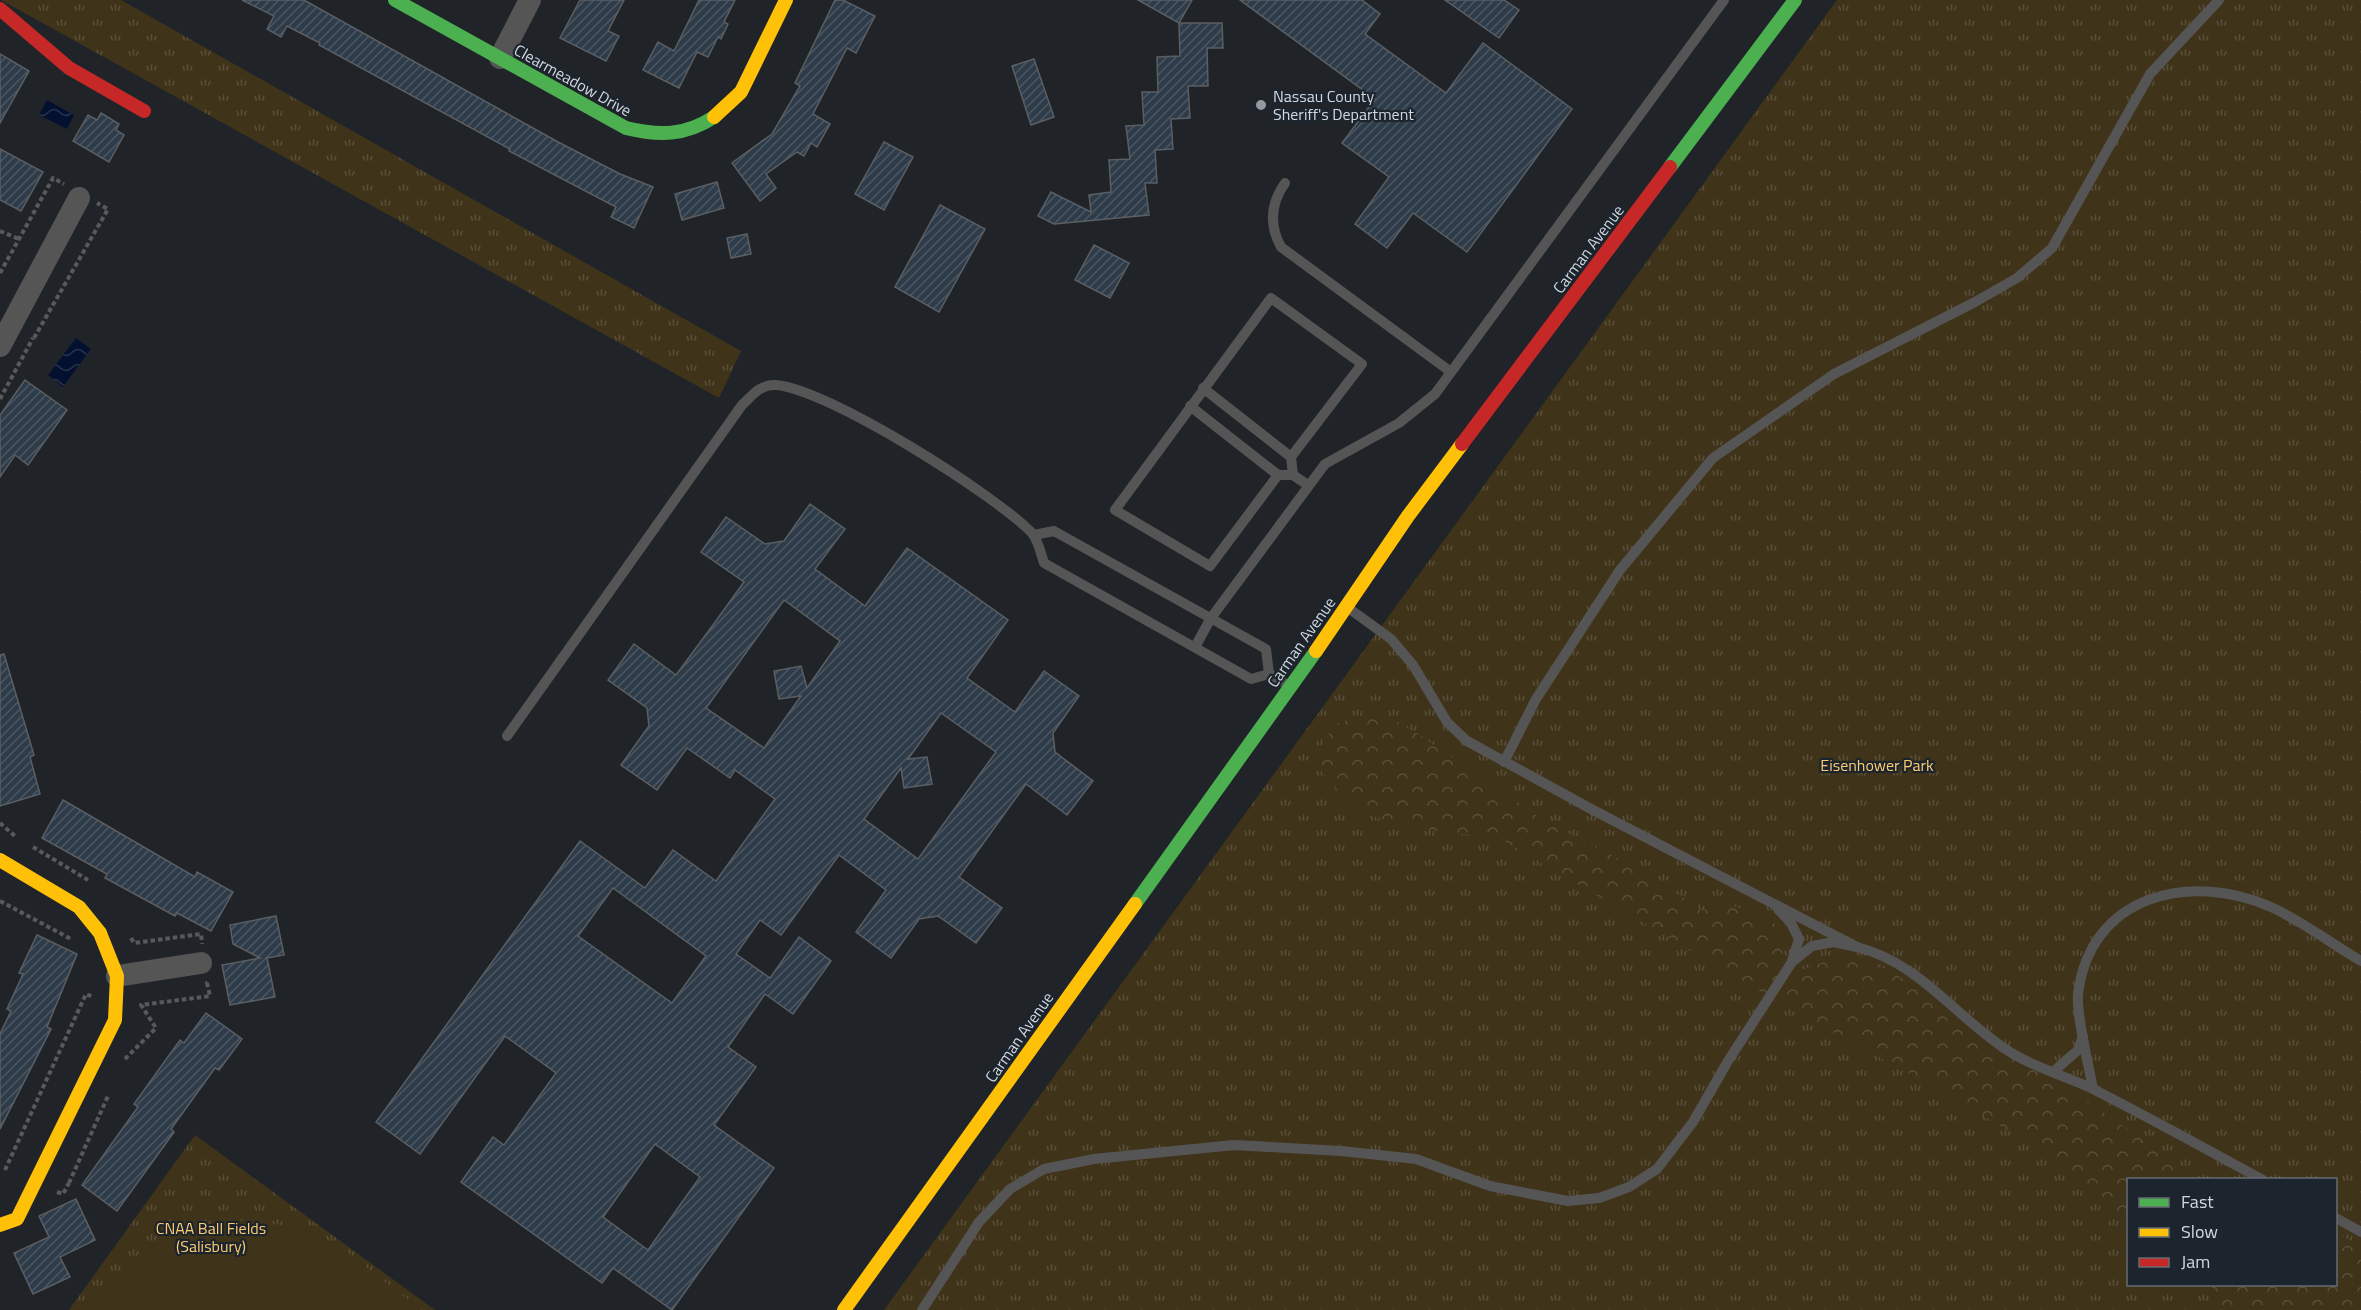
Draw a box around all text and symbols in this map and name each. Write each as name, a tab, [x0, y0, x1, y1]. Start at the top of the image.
street label: Clearmeadow Drive	[510, 38, 636, 122]
place label: Nassau County Sheriff's Department	[1273, 84, 1414, 126]
marker: Nassau County Sheriff's Department	[1254, 98, 1268, 112]
street label: Carman Avenue	[1547, 200, 1629, 298]
street label: Carman Avenue	[1261, 592, 1341, 692]
park label: Eisenhower Park	[1820, 753, 1934, 777]
street label: Carman Avenue	[979, 987, 1059, 1087]
legend	[2127, 1178, 2337, 1286]
text: Fast	[2181, 1188, 2214, 1215]
park label: CNAA Ball Fields (Salisbury)	[156, 1216, 266, 1258]
text: Slow	[2181, 1218, 2218, 1245]
text: Jam	[2181, 1248, 2210, 1275]

